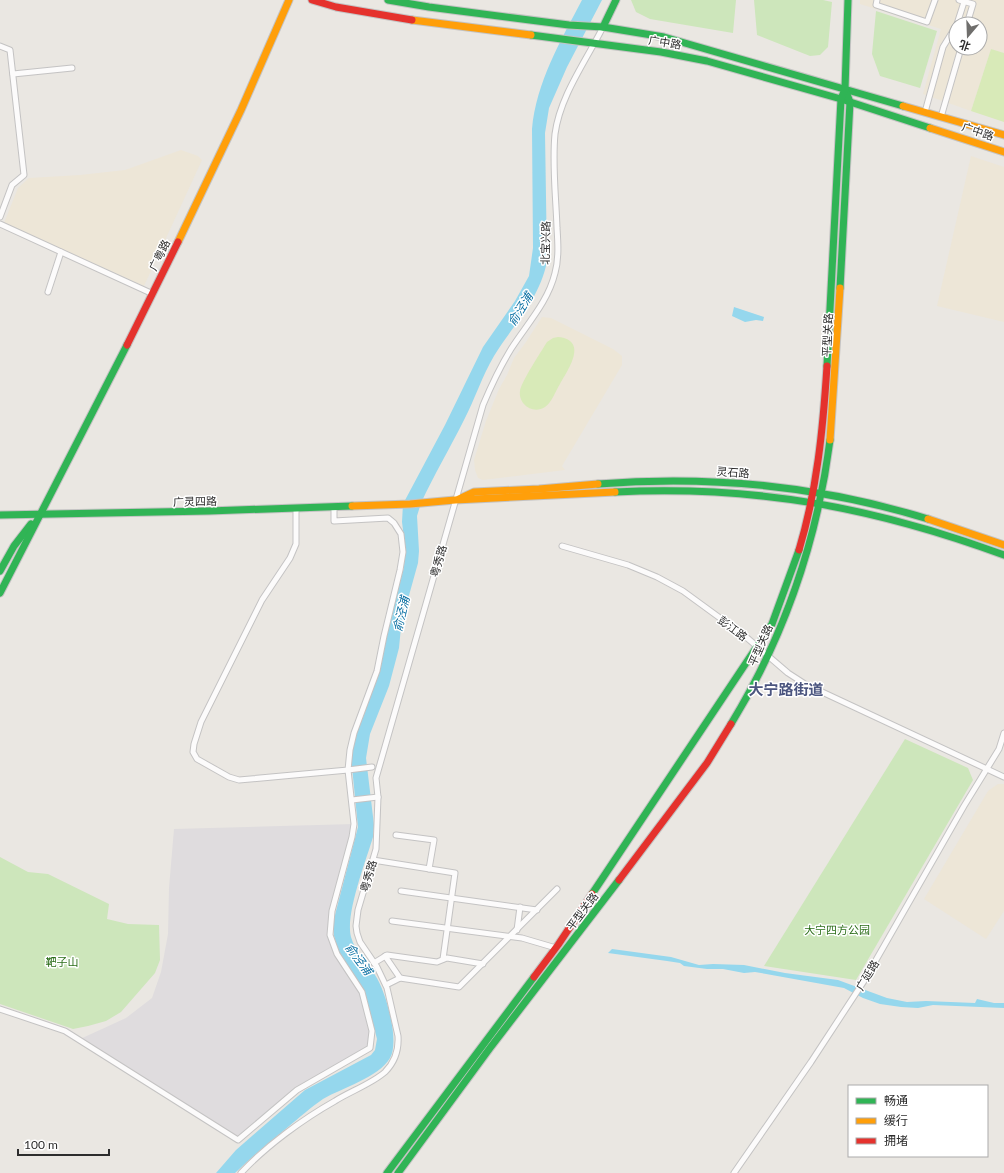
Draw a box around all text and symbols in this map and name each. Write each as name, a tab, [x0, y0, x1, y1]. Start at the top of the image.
north arrow	[948, 16, 988, 56]
street label: 广中路	[648, 33, 682, 51]
text: 北	[957, 38, 972, 54]
street label: 广中路	[960, 119, 996, 143]
street label: 北宝兴路	[538, 221, 552, 265]
street label: 广粤路	[146, 237, 172, 273]
water label: 俞泾浦	[504, 288, 537, 328]
street label: 平型关路	[819, 313, 835, 357]
street label: 灵石路	[716, 464, 750, 480]
street label: 广灵四路	[173, 494, 217, 508]
street label: 粤秀路	[427, 543, 449, 579]
water label: 俞泾浦	[390, 593, 413, 633]
street label: 彭江路	[716, 613, 750, 643]
street label: 平型关路	[745, 622, 775, 668]
district label: 大宁路街道	[748, 680, 824, 698]
street label: 粤秀路	[357, 858, 379, 894]
street label: 平型关路	[564, 890, 600, 932]
park label: 大宁四方公园	[804, 923, 870, 936]
water label: 俞泾浦	[342, 940, 377, 979]
park label: 靶子山	[46, 955, 79, 968]
street label: 广延路	[853, 958, 881, 992]
legend	[848, 1085, 988, 1157]
text: 畅通	[884, 1093, 908, 1108]
text: 缓行	[884, 1113, 908, 1128]
scale bar	[18, 1131, 109, 1157]
text: 拥堵	[884, 1133, 908, 1148]
text: 100 m	[24, 1137, 58, 1152]

